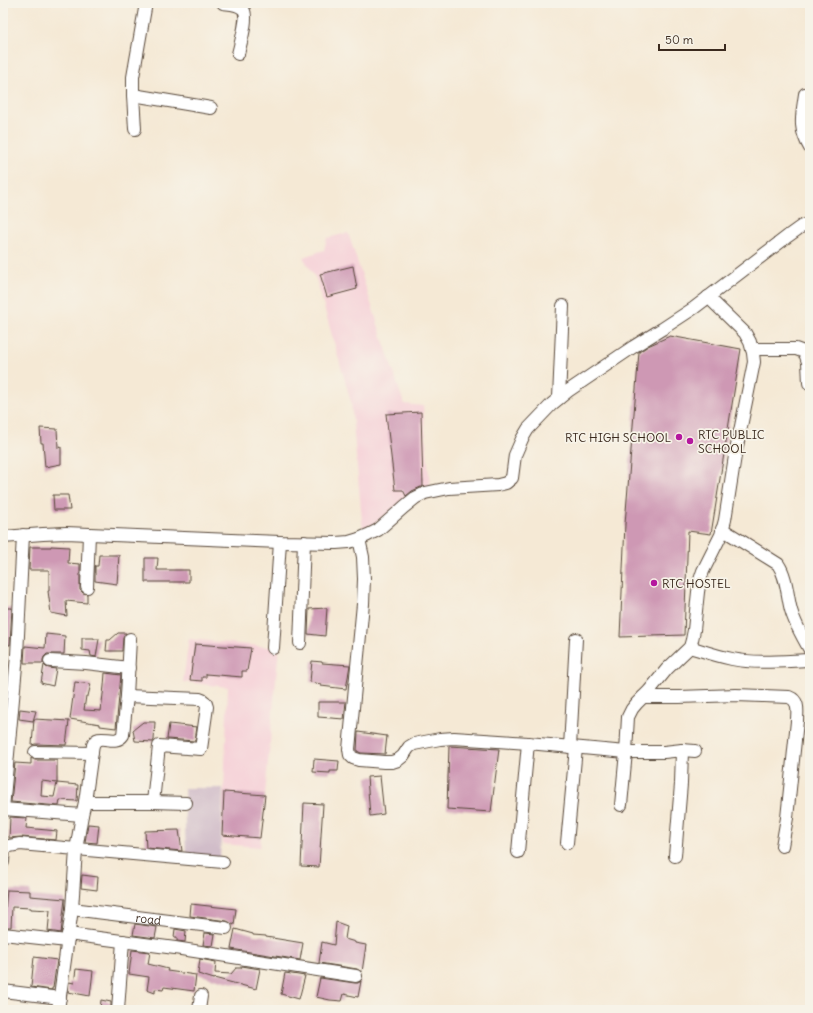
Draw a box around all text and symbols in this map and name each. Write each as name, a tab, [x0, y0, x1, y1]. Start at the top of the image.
scale bar	[659, 26, 725, 52]
text: 50 m	[665, 32, 694, 47]
place label: RTC PUBLIC SCHOOL	[698, 427, 765, 456]
place label: RTC HIGH SCHOOL	[565, 430, 671, 445]
marker: RTC HIGH SCHOOL	[674, 432, 684, 442]
marker: RTC PUBLIC SCHOOL	[685, 436, 695, 446]
place label: RTC HOSTEL	[662, 576, 731, 591]
marker: RTC HOSTEL	[649, 578, 659, 588]
street label: road	[135, 909, 162, 927]

